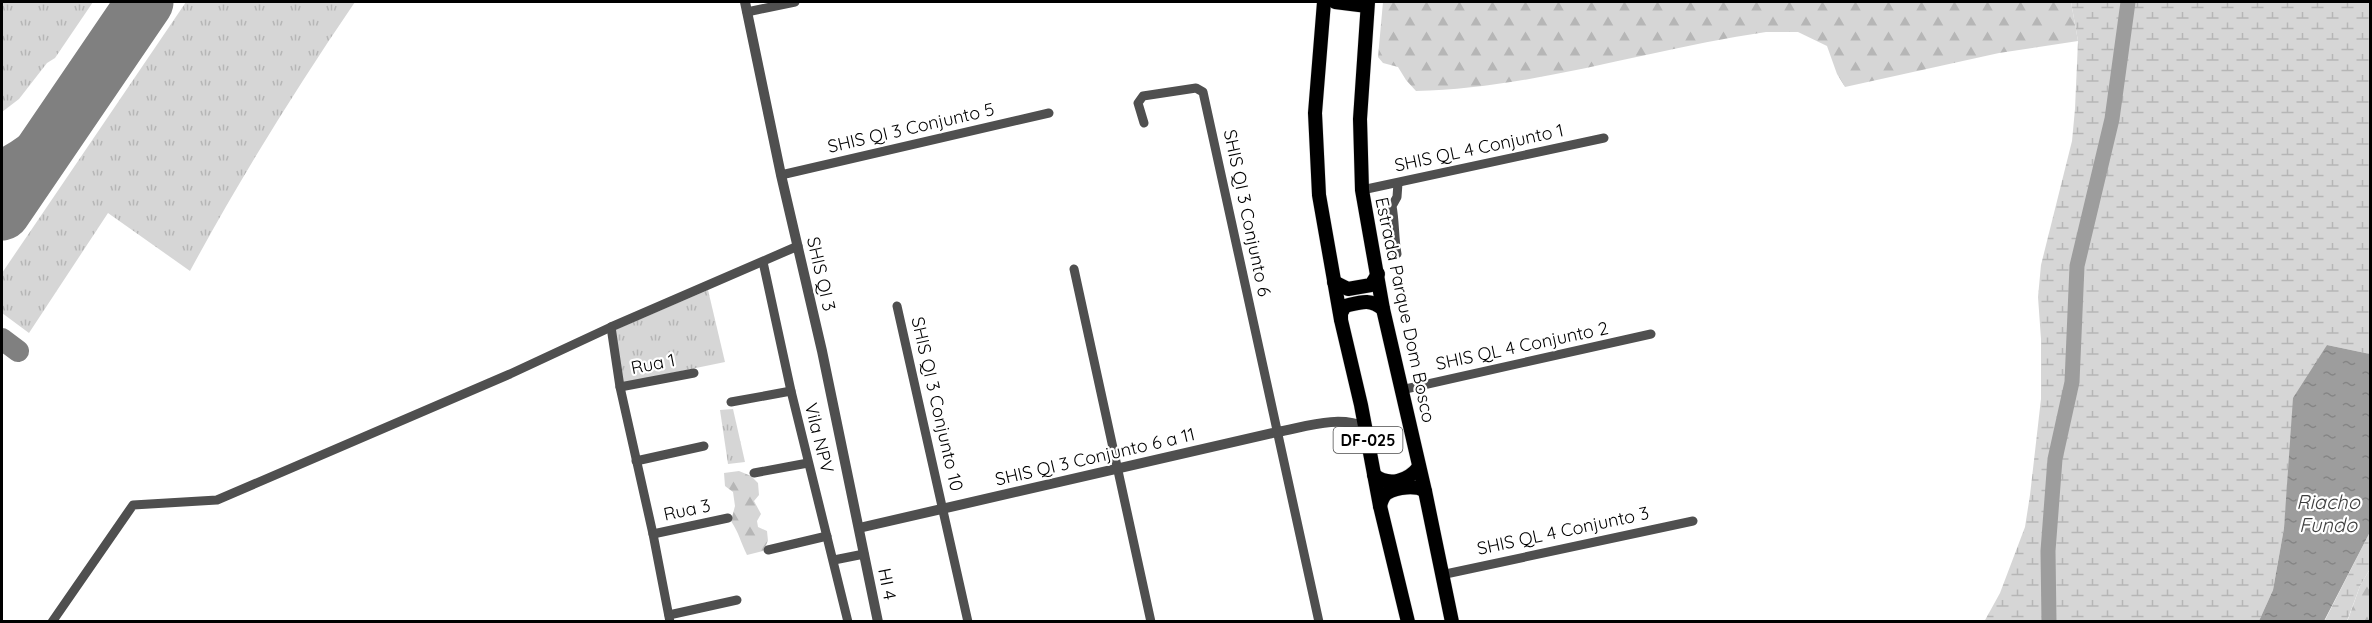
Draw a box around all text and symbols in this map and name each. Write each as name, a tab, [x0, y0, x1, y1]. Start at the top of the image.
street label: SHIS QI 3 Conjunto 5	[825, 97, 997, 158]
street label: SHIS QL 4 Conjunto 1	[1392, 118, 1566, 177]
street label: SHIS QI 3 Conjunto 6	[1219, 127, 1277, 299]
street label: Estrada Parque Dom Bosco	[1370, 195, 1441, 425]
street label: SHIS QI 3	[802, 235, 841, 313]
street label: SHIS QI 3 Conjunto 10	[906, 315, 969, 493]
street label: SHIS QL 4 Conjunto 2	[1434, 316, 1610, 375]
street label: Rua 1	[629, 348, 677, 379]
street label: Vila NPV	[800, 400, 839, 475]
street label: SHIS QI 3 Conjunto 6 a 11	[993, 422, 1197, 491]
road number: DF-025	[1334, 427, 1402, 453]
water label: Riacho Fundo	[2296, 489, 2361, 537]
street label: Rua 3	[661, 493, 712, 526]
street label: SHIS QL 4 Conjunto 3	[1475, 501, 1651, 560]
street label: HI 4	[873, 566, 902, 602]

